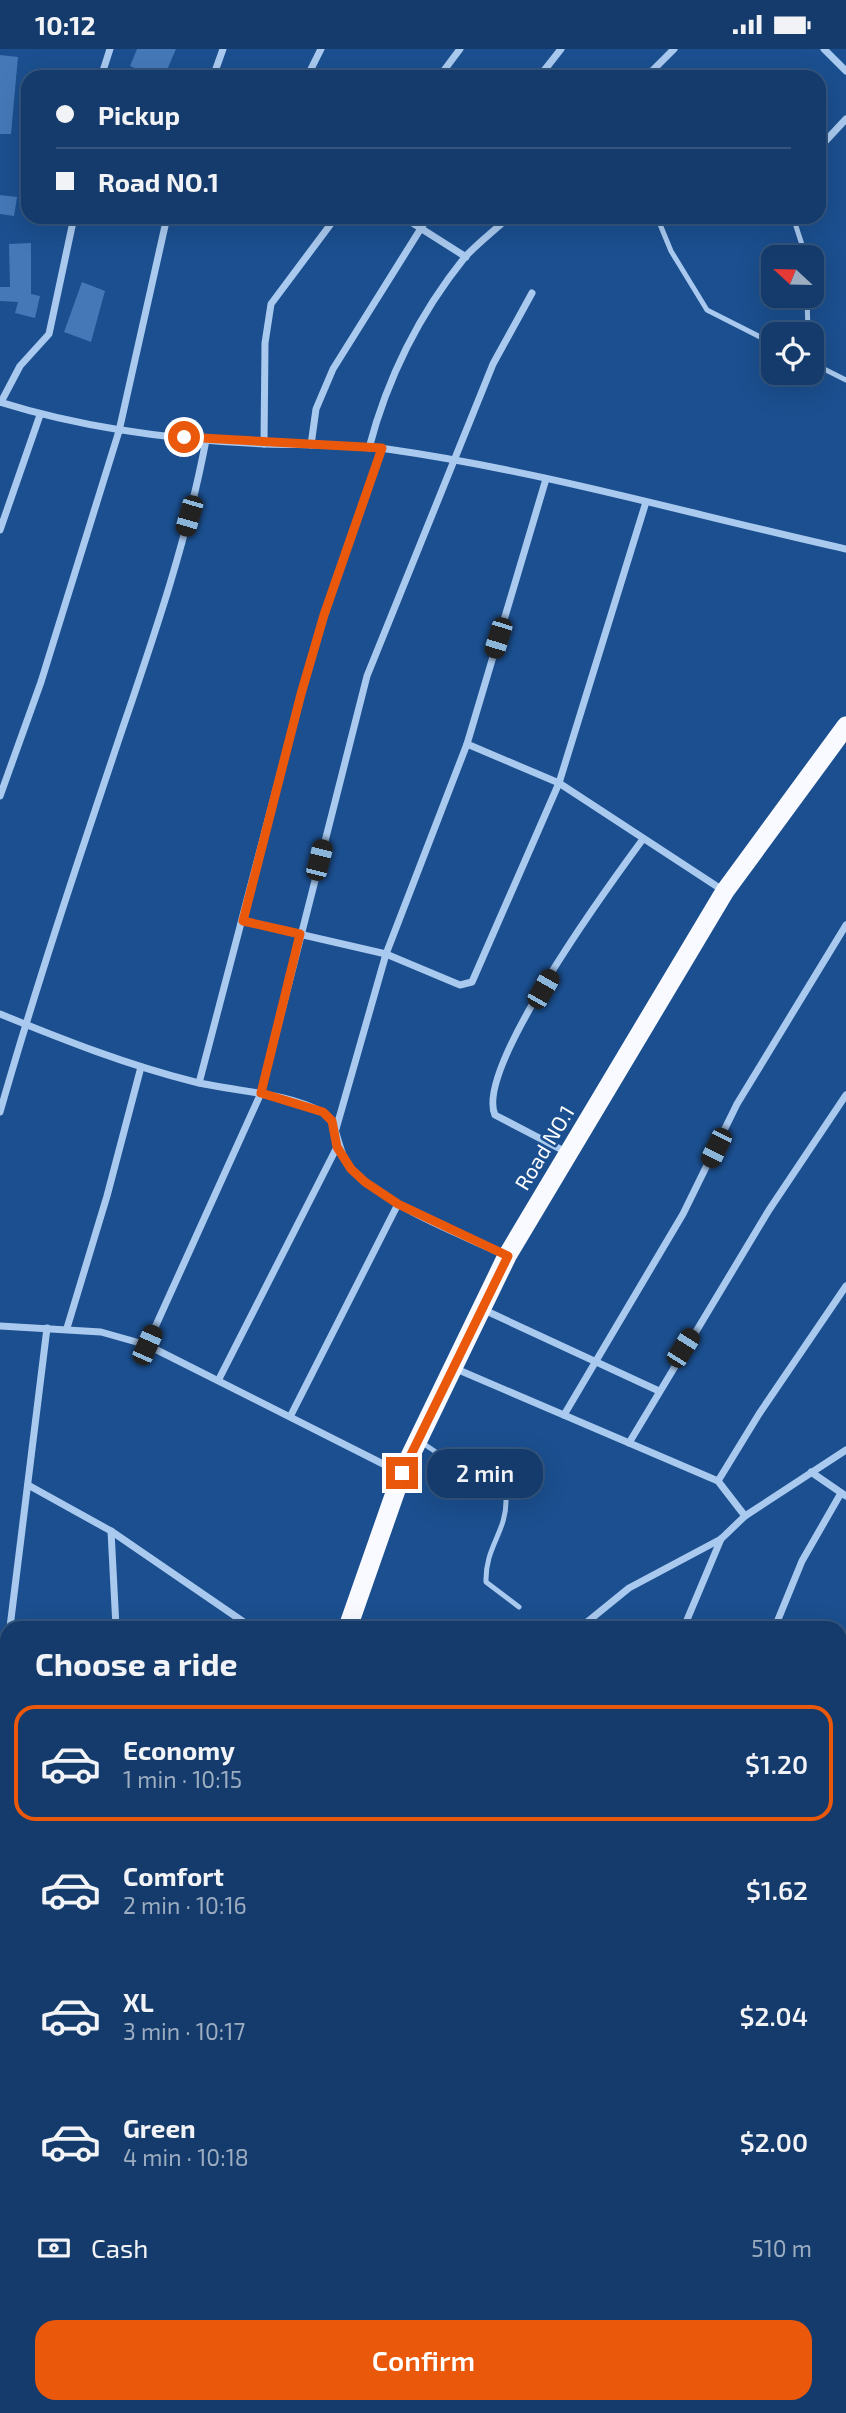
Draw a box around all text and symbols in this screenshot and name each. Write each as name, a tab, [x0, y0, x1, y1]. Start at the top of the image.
text: 10:12	[35, 9, 96, 40]
text: Pickup	[98, 99, 180, 130]
text: Road NO.1	[98, 166, 219, 197]
north arrow	[761, 245, 824, 308]
map controls	[761, 245, 824, 385]
button: locate	[761, 322, 824, 385]
route start	[168, 421, 200, 453]
car	[174, 493, 205, 539]
car	[482, 615, 515, 661]
car	[304, 837, 335, 883]
car	[524, 966, 563, 1012]
street label: Road NO.1	[509, 1100, 579, 1194]
car	[698, 1125, 735, 1171]
car	[129, 1322, 166, 1368]
car	[663, 1325, 704, 1371]
callout: 2 min	[426, 1449, 542, 1497]
route end	[386, 1457, 418, 1489]
text: 2 min	[456, 1459, 514, 1487]
text: Choose a ride	[35, 1644, 238, 1682]
icon: car	[39, 1732, 102, 1795]
text: Economy	[123, 1734, 235, 1765]
text: $1.20	[745, 1748, 808, 1779]
text: 1 min · 10:15	[123, 1765, 242, 1793]
icon: car	[39, 1858, 102, 1921]
text: Comfort	[123, 1860, 224, 1891]
text: $1.62	[746, 1874, 808, 1905]
text: 2 min · 10:16	[123, 1891, 247, 1919]
icon: car	[39, 1984, 102, 2047]
text: XL	[123, 1986, 154, 2017]
text: $2.04	[740, 2000, 808, 2031]
text: 3 min · 10:17	[123, 2017, 245, 2045]
icon: car	[39, 2110, 102, 2173]
text: Green	[123, 2112, 196, 2143]
text: $2.00	[740, 2126, 808, 2157]
text: 4 min · 10:18	[123, 2143, 249, 2171]
icon: cash	[35, 2229, 73, 2267]
text: Cash	[91, 2232, 148, 2263]
text: 510 m	[751, 2234, 812, 2262]
button: Confirm	[35, 2320, 812, 2400]

